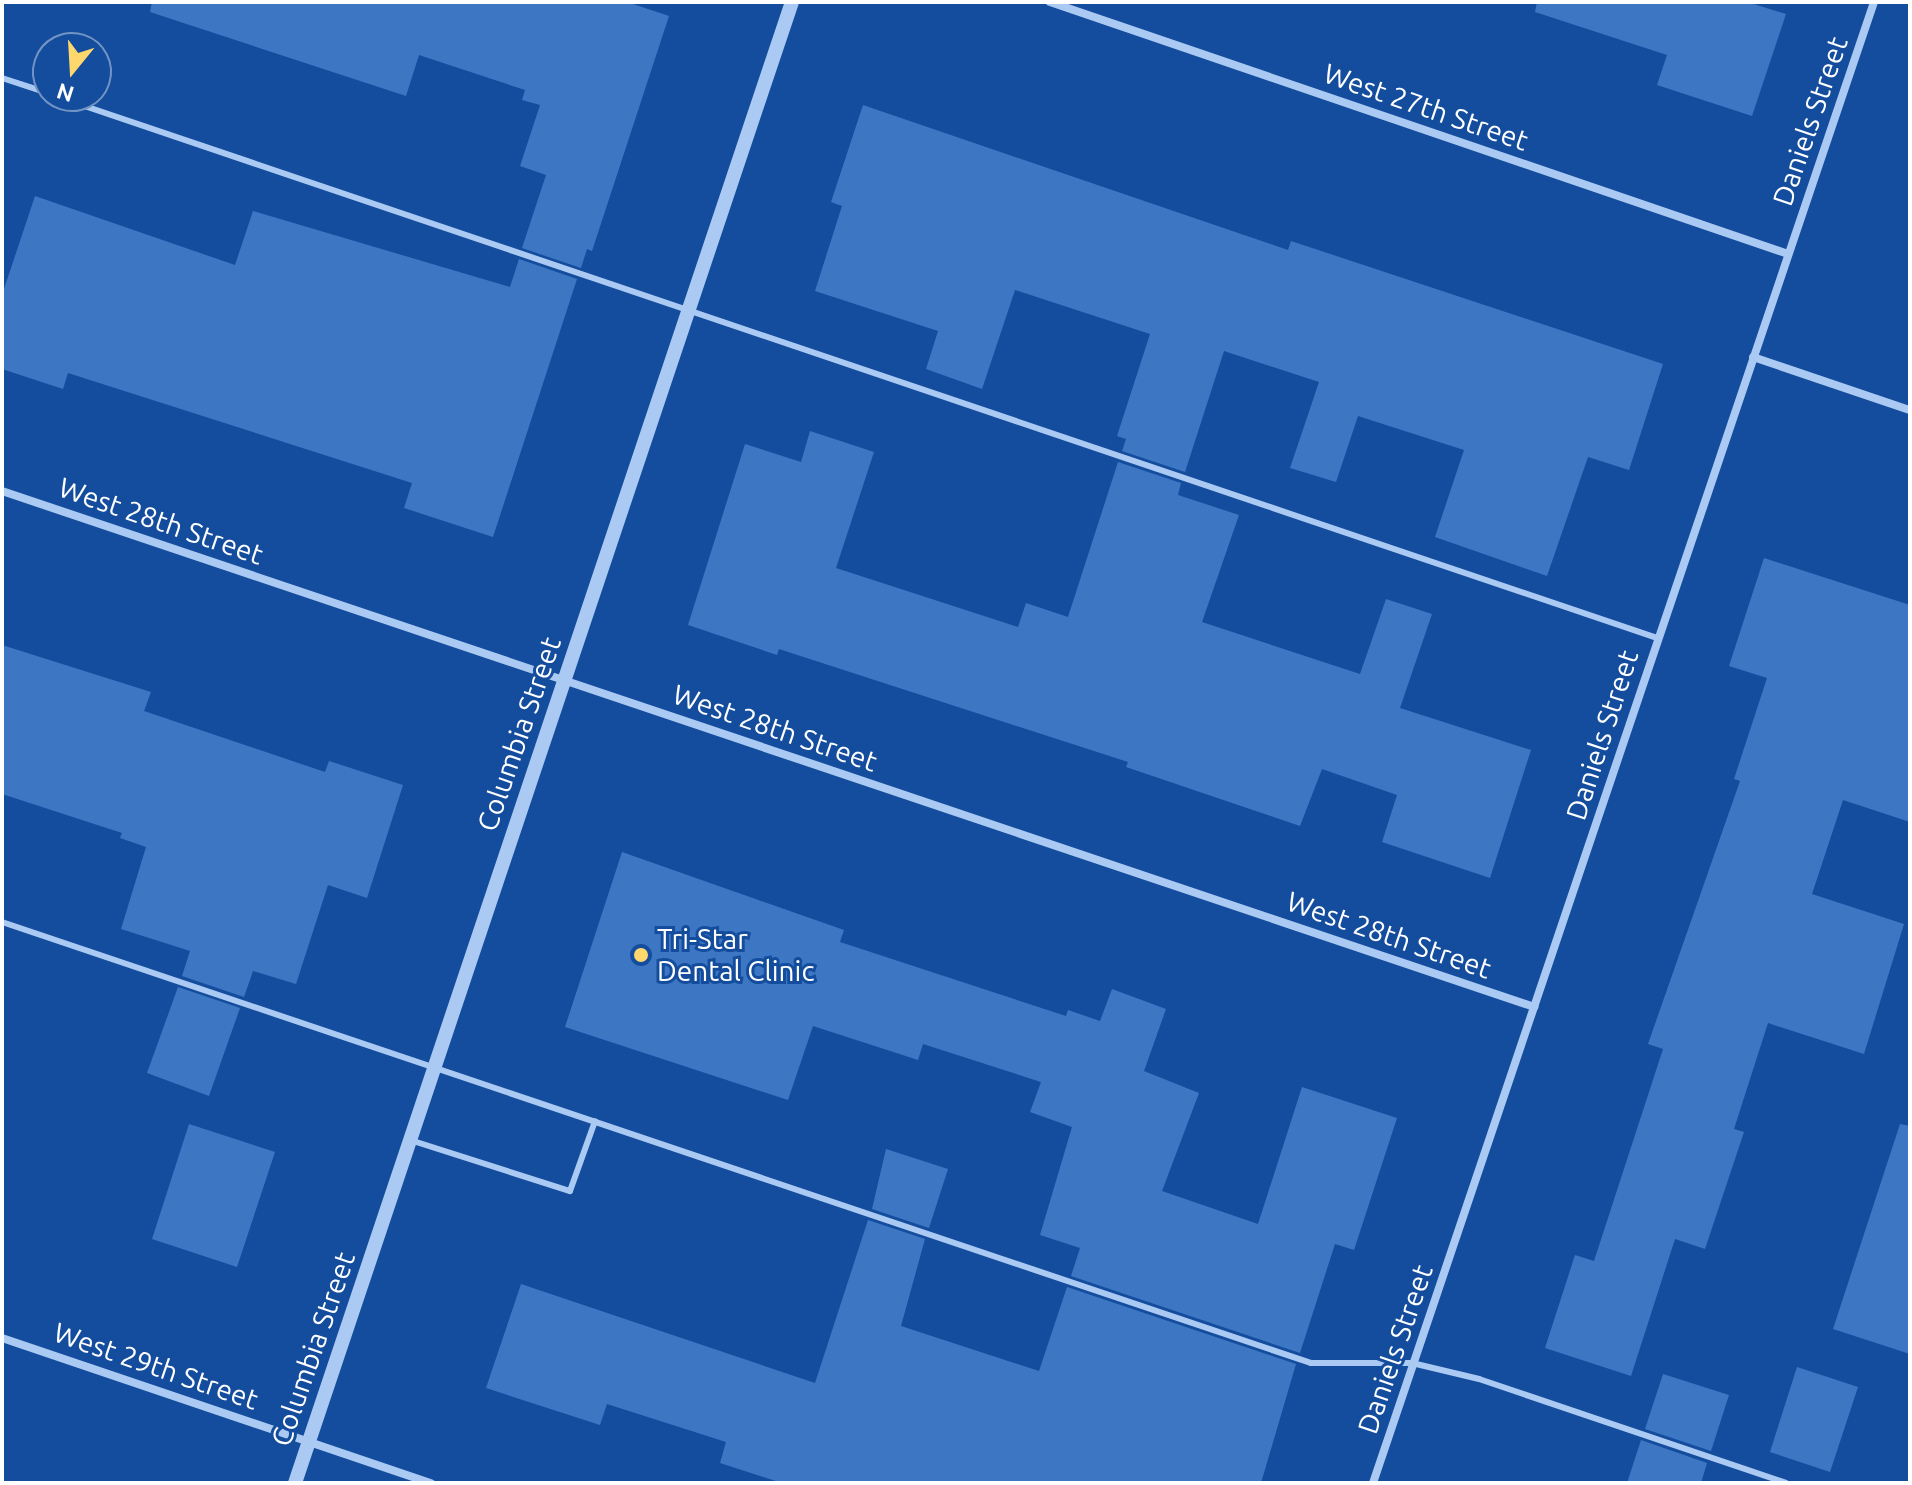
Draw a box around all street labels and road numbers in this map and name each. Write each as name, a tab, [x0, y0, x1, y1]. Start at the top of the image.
street label: Daniels Street	[1765, 32, 1855, 210]
street label: West 27th Street	[1320, 56, 1532, 158]
street label: West 28th Street	[55, 470, 267, 572]
street label: Columbia Street	[470, 632, 568, 836]
street label: Daniels Street	[1559, 646, 1645, 824]
street label: West 28th Street	[669, 677, 881, 779]
street label: West 28th Street	[1283, 884, 1495, 986]
street label: Columbia Street	[264, 1247, 362, 1451]
street label: Daniels Street	[1350, 1260, 1440, 1438]
street label: West 29th Street	[50, 1315, 262, 1417]

